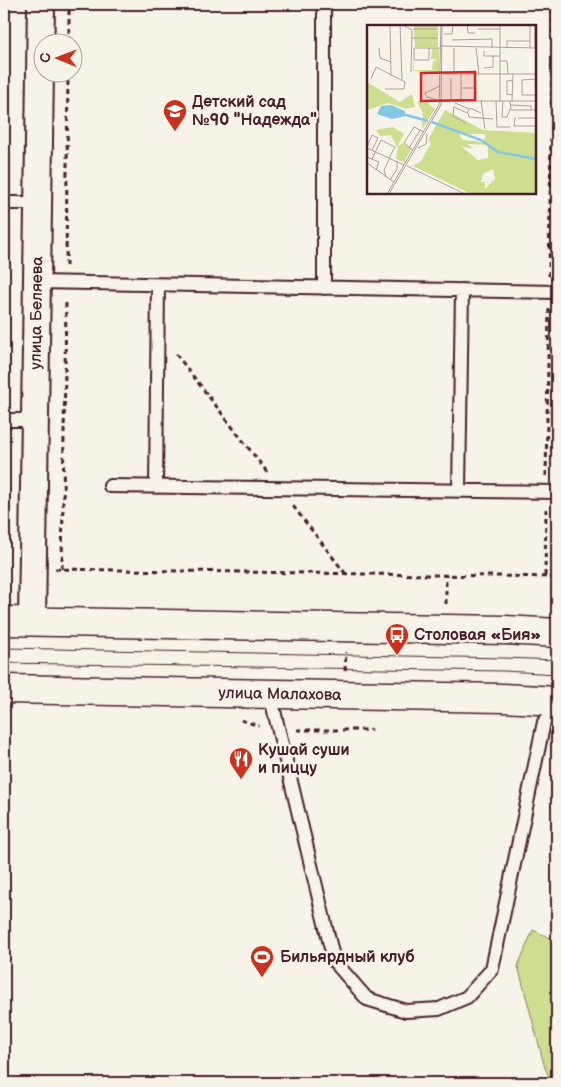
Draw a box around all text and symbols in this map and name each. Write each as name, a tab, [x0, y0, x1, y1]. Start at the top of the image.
inset map	[367, 25, 536, 194]
north arrow	[32, 32, 82, 82]
text: С	[37, 53, 54, 63]
place label: Детский сад №90 "Надежда"	[192, 93, 317, 130]
school or university icon: Детский сад №90 "Надежда"	[162, 98, 188, 132]
street label: улица Беляева	[26, 256, 47, 370]
bus stop icon: Столовая «Бия»	[384, 622, 410, 656]
place label: Столовая «Бия»	[414, 626, 541, 645]
street label: улица Малахова	[218, 683, 342, 705]
place label: Кушай суши и пиццу	[258, 741, 350, 778]
restaurant icon: Кушай суши и пиццу	[228, 746, 254, 780]
sports icon: Бильярдный клуб	[249, 944, 275, 978]
place label: Бильярдный клуб	[280, 948, 415, 967]

